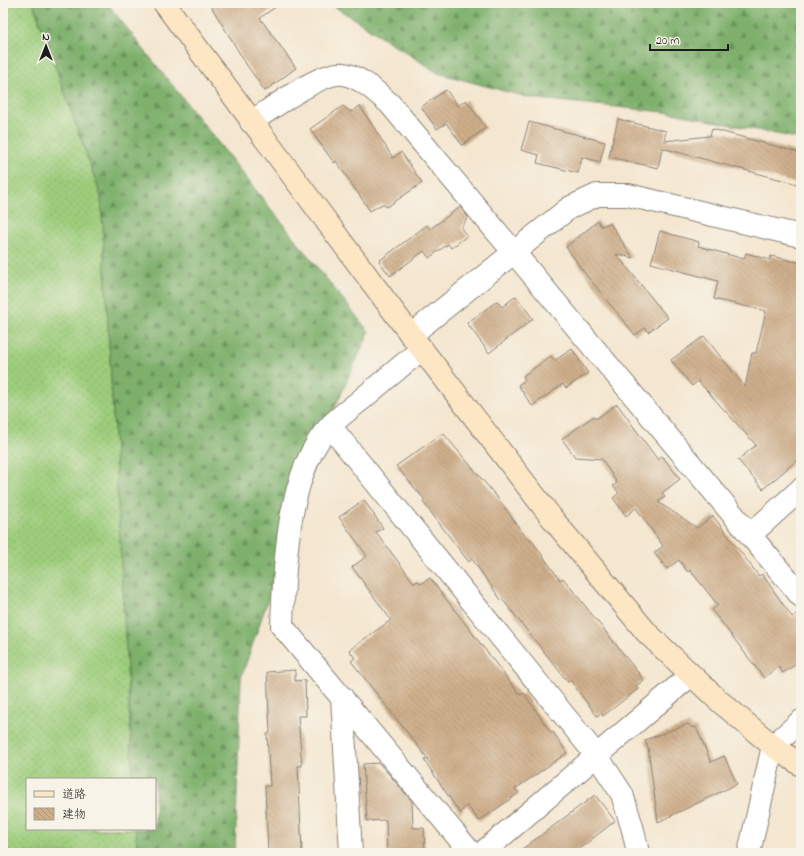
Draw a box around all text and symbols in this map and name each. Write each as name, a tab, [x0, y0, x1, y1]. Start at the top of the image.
north arrow	[26, 26, 66, 66]
scale bar	[650, 26, 728, 52]
text: N	[42, 29, 50, 45]
text: 20 m	[656, 32, 679, 50]
legend	[26, 778, 156, 830]
text: 道路	[62, 786, 86, 804]
text: 建物	[62, 806, 86, 824]

